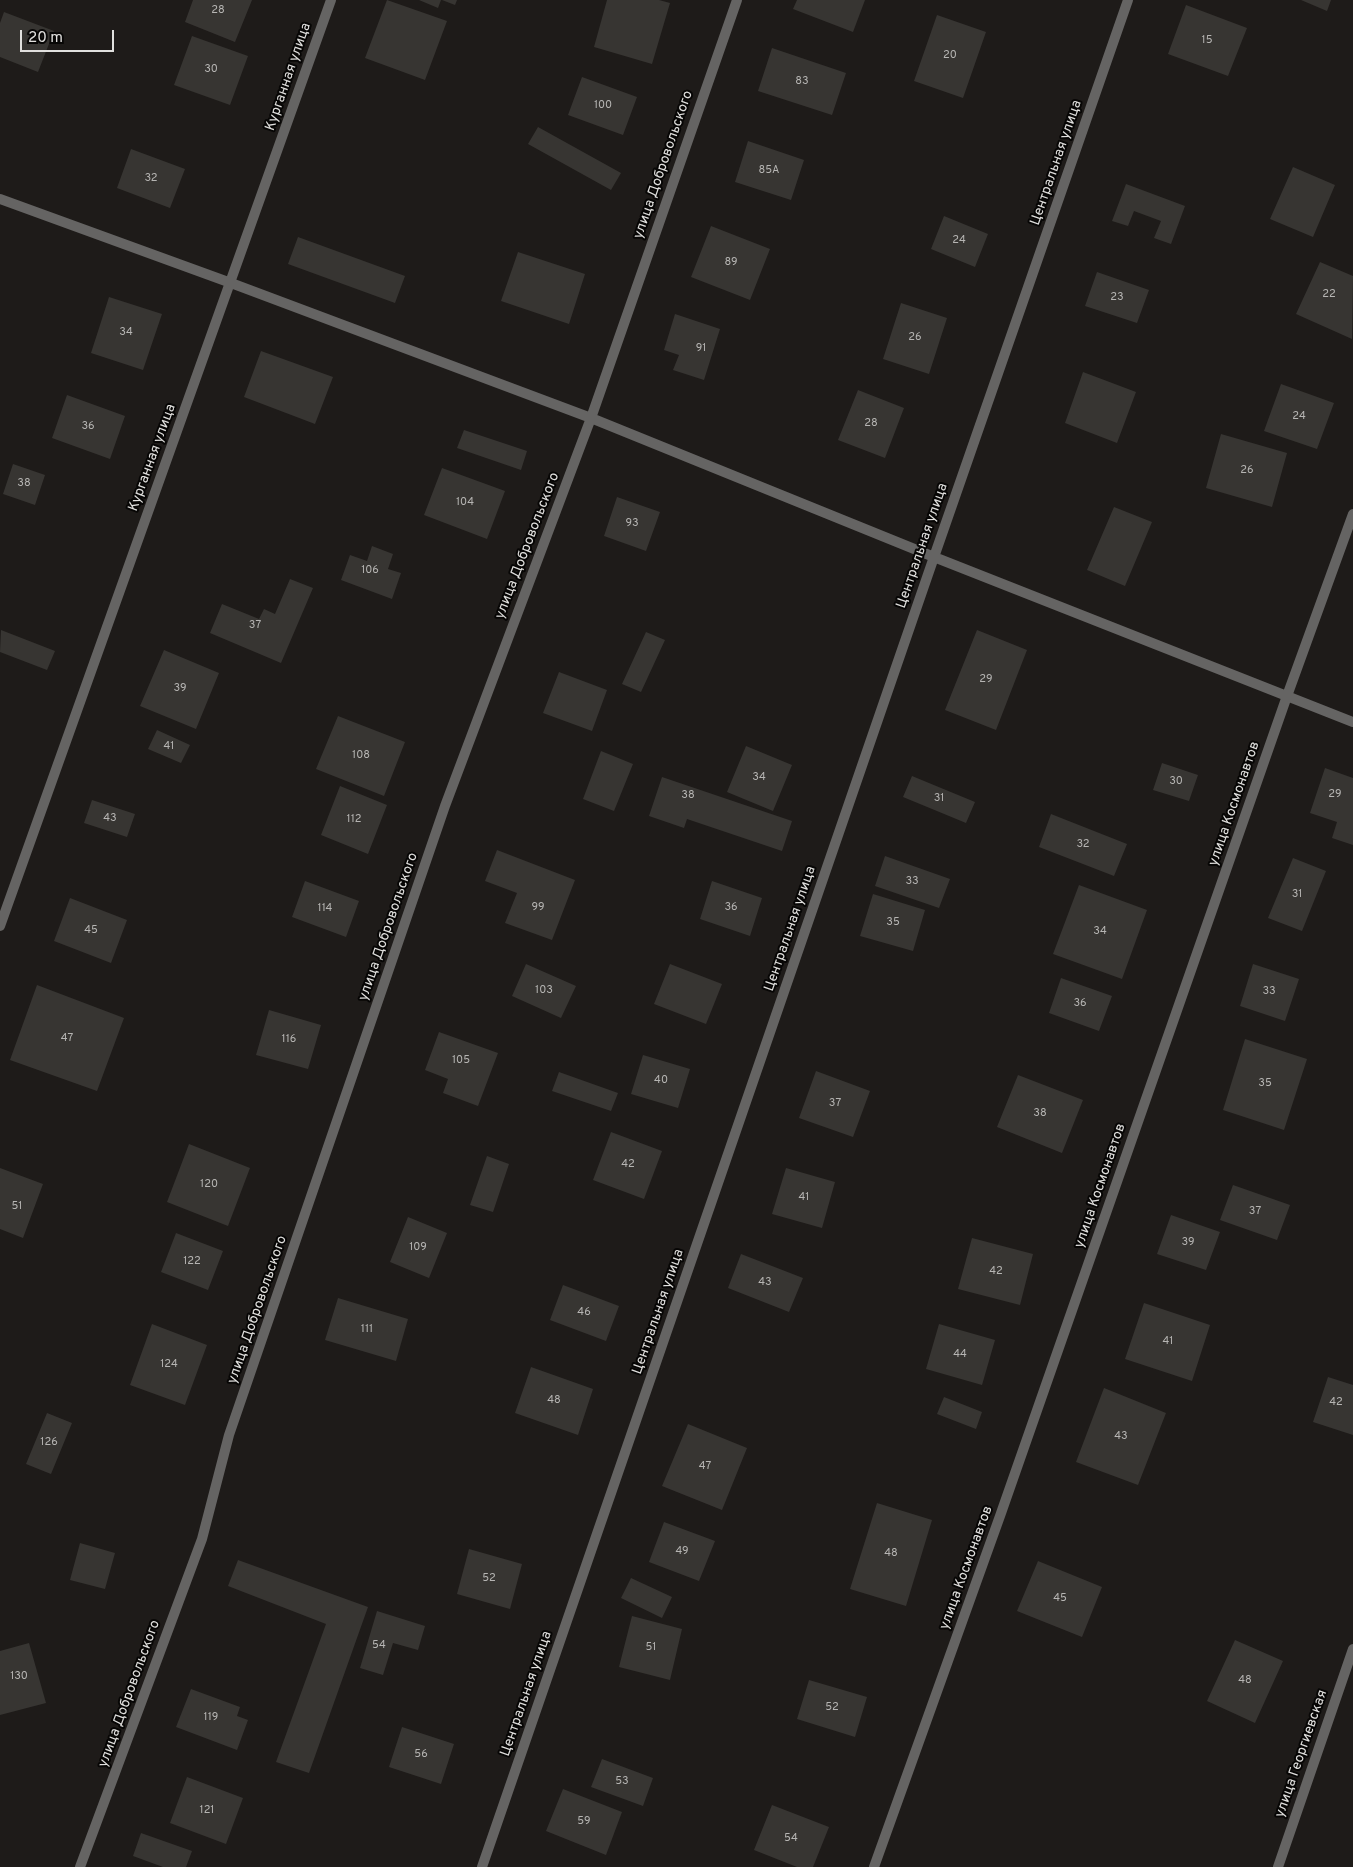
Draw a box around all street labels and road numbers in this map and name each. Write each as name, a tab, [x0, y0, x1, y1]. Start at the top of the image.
street label: Курганная улица	[263, 21, 315, 133]
street label: улица Добровольского	[631, 89, 697, 241]
street label: Центральная улица	[1028, 98, 1086, 228]
street label: Курганная улица	[126, 402, 180, 514]
street label: улица Добровольского	[492, 470, 564, 622]
street label: Центральная улица	[894, 481, 952, 611]
street label: улица Космонавтов	[1206, 740, 1264, 868]
street label: улица Добровольского	[356, 851, 422, 1003]
street label: Центральная улица	[762, 864, 820, 994]
street label: улица Космонавтов	[1072, 1122, 1130, 1250]
street label: улица Добровольского	[225, 1234, 291, 1386]
street label: Центральная улица	[630, 1247, 688, 1377]
street label: улица Космонавтов	[937, 1504, 997, 1632]
street label: улица Добровольского	[95, 1618, 165, 1770]
street label: Центральная улица	[498, 1629, 556, 1759]
street label: улица Георгиевская	[1272, 1688, 1332, 1820]

